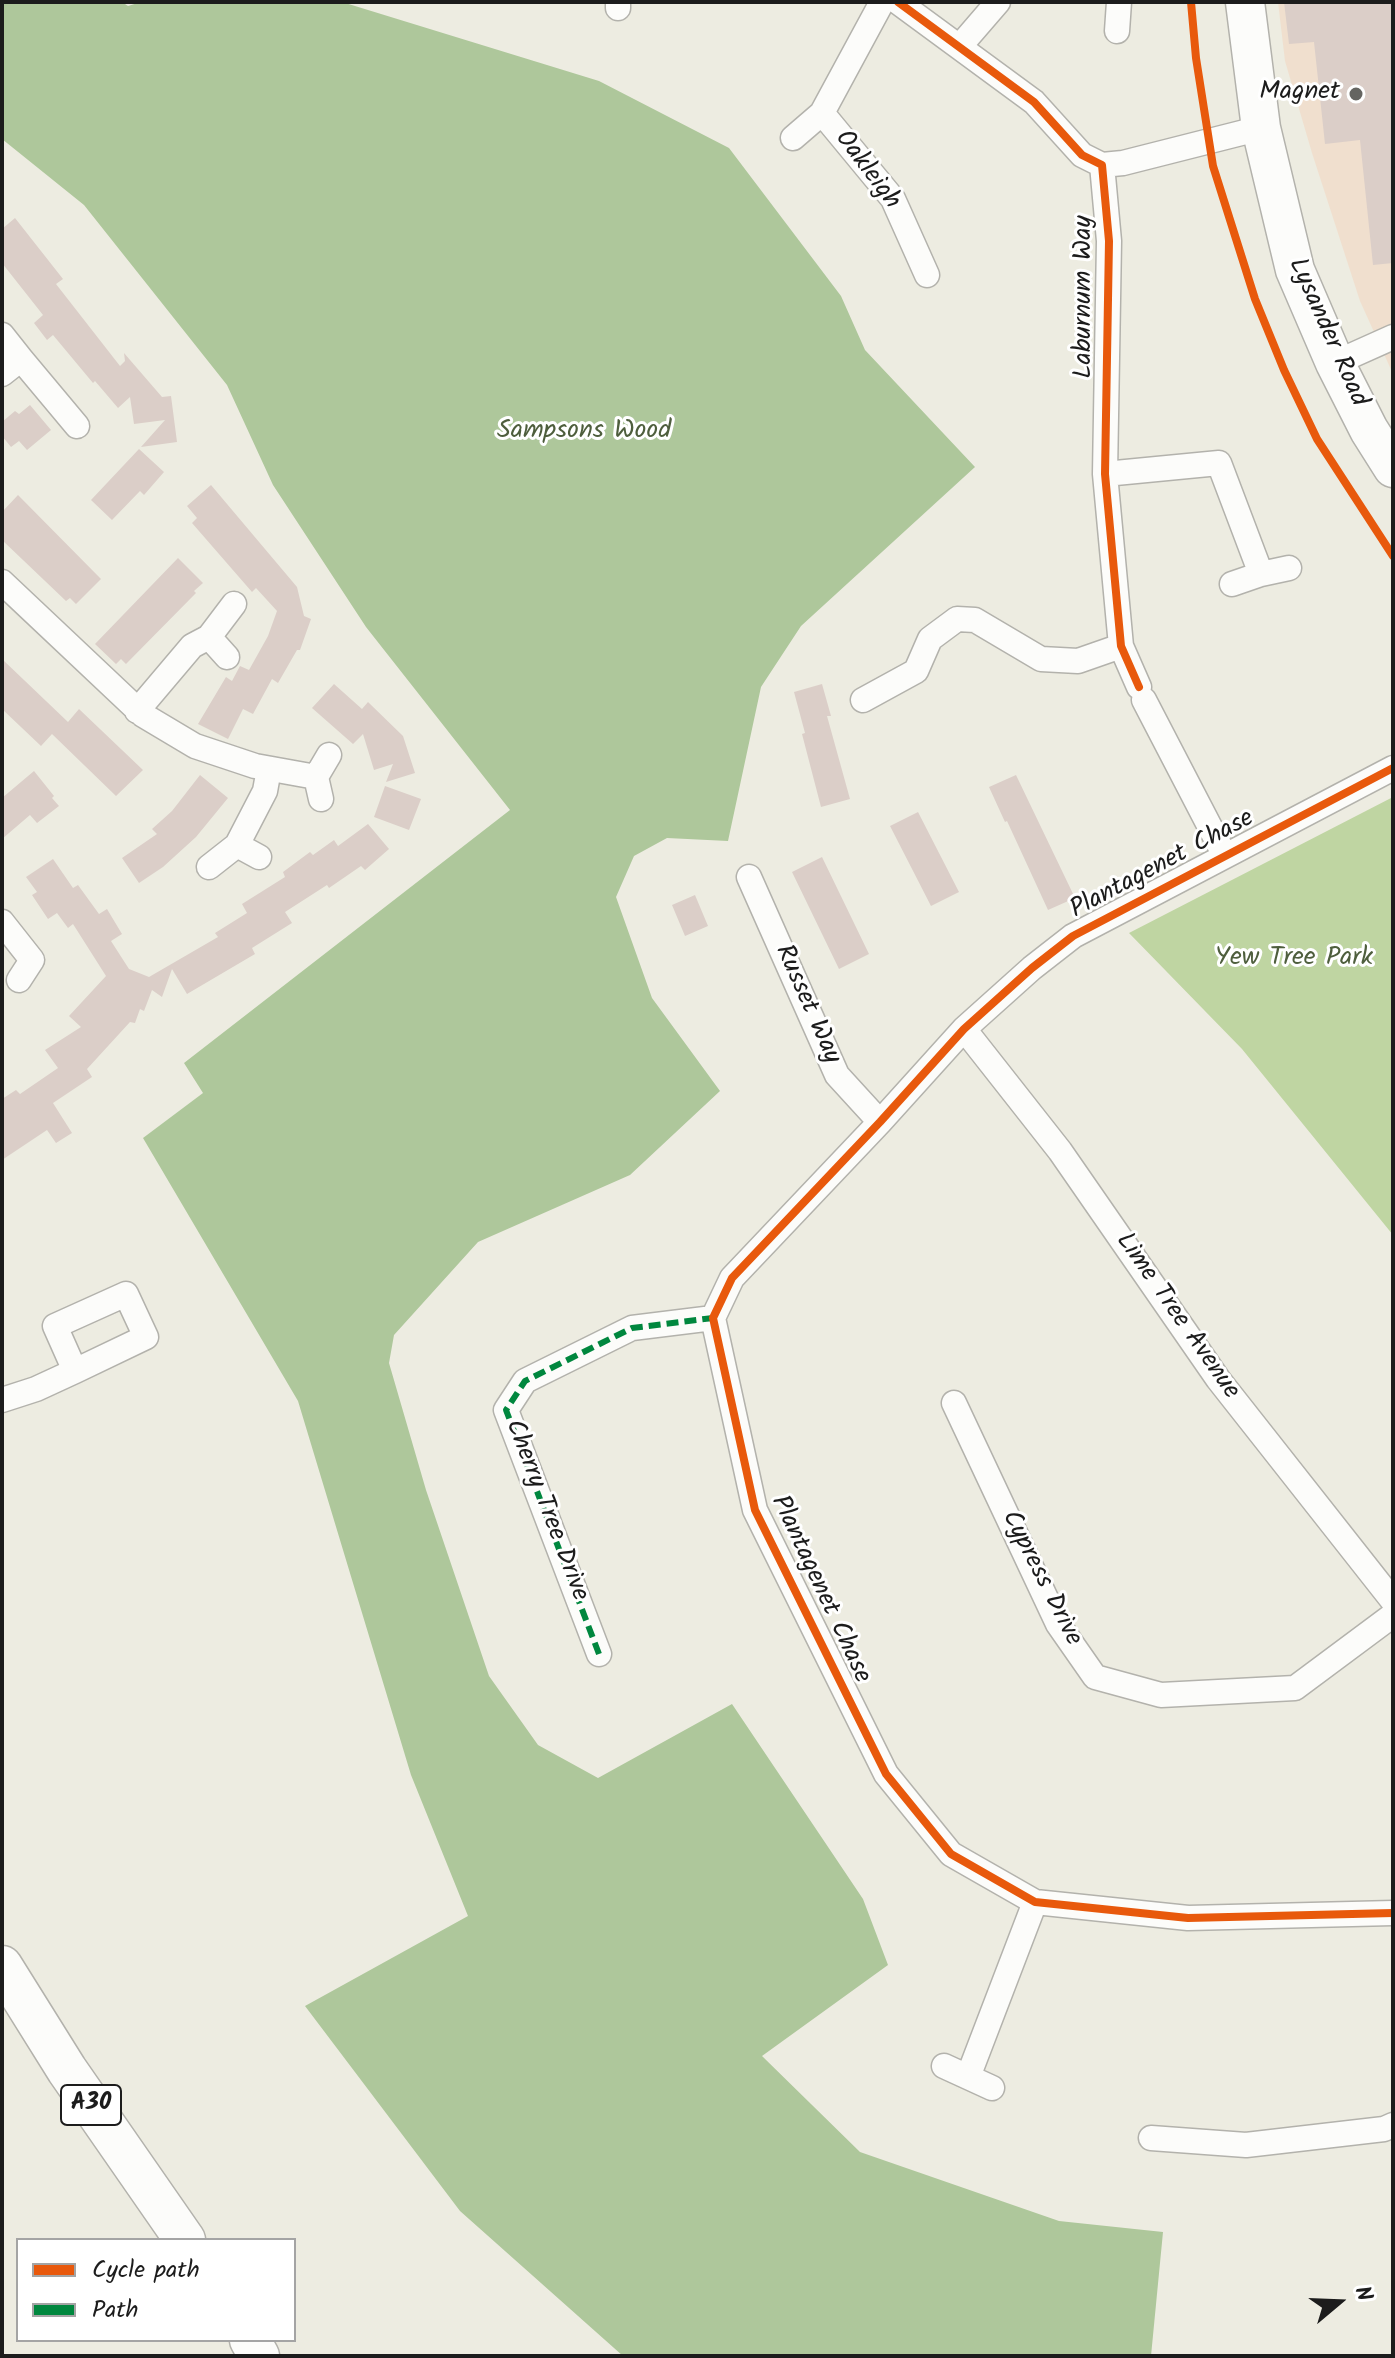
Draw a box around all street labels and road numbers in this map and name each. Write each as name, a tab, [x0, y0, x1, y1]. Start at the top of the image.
street label: Oakleigh	[826, 125, 906, 217]
street label: Laburnum Way	[1070, 215, 1102, 379]
street label: Lysander Road	[1279, 254, 1373, 412]
street label: Plantagenet Chase	[1066, 804, 1260, 928]
street label: Russet Way	[766, 941, 846, 1069]
street label: Lime Tree Avenue	[1107, 1228, 1245, 1406]
street label: Cherry Tree Drive	[496, 1416, 594, 1606]
street label: Plantagenet Chase	[762, 1491, 876, 1689]
street label: Cypress Drive	[993, 1506, 1087, 1652]
road number: A30	[61, 2085, 121, 2125]

